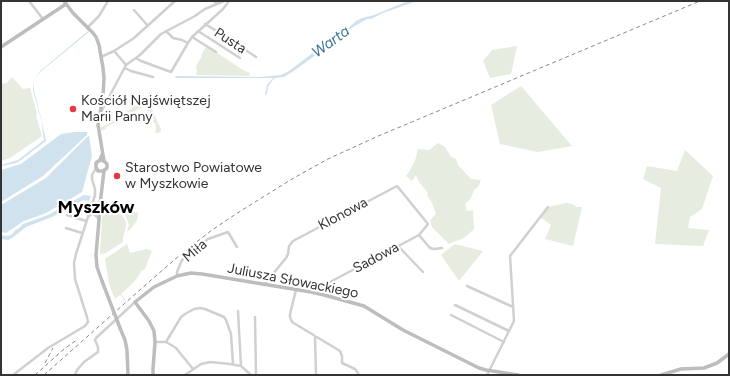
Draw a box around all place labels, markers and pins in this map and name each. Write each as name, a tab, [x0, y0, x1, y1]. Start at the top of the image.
place label: Kościół Najświętszej Marii Panny	[81, 93, 211, 126]
marker: Kościół Najświętszej Marii Panny	[68, 104, 78, 114]
place label: Starostwo Powiatowe w Myszkowie	[125, 160, 262, 192]
marker: Starostwo Powiatowe w Myszkowie	[112, 171, 122, 181]

